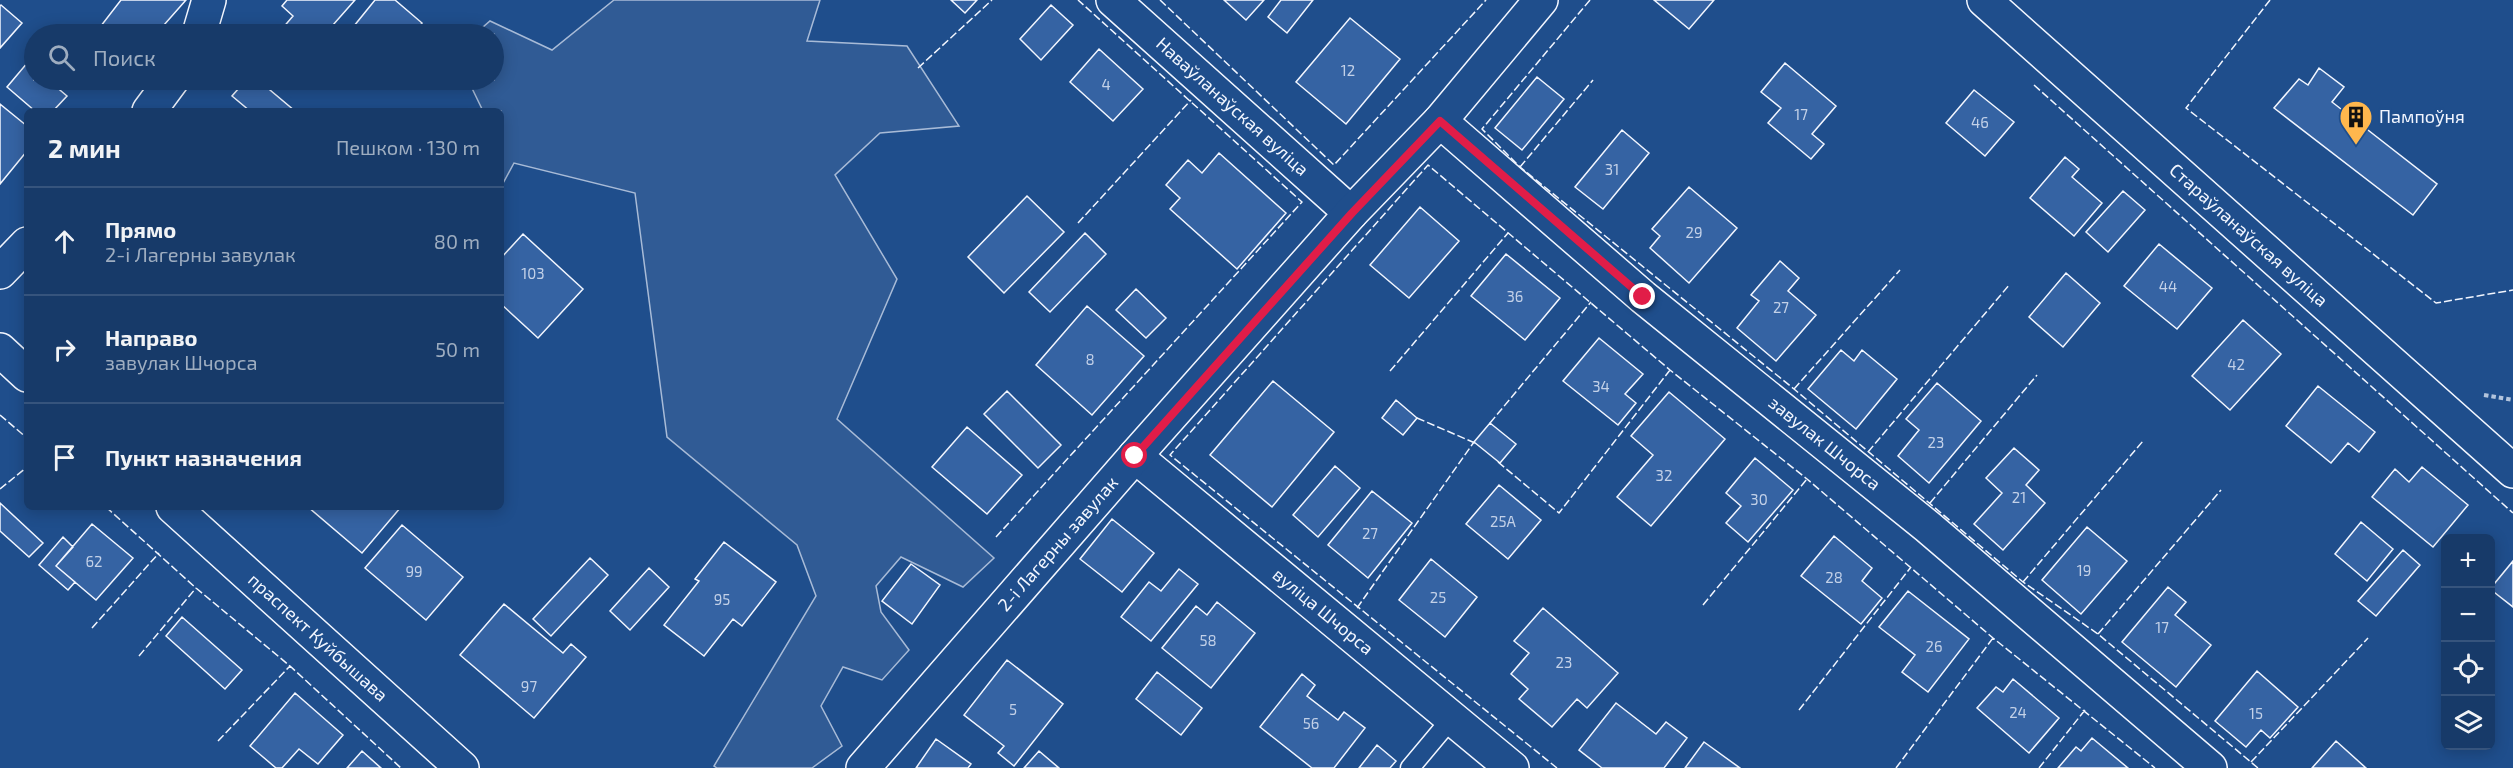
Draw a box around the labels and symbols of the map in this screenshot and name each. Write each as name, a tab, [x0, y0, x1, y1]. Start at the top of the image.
street label: Наваўланаўская вуліца	[1152, 32, 1314, 180]
house number: 12	[1341, 61, 1355, 79]
house number: 4	[1101, 75, 1111, 93]
building icon: Пампоўня	[2338, 99, 2374, 146]
house number: 17	[1794, 105, 1808, 123]
place label: Пампоўня	[2379, 105, 2465, 127]
house number: 46	[1971, 113, 1989, 131]
street label: Стараўланаўская вуліца	[2165, 158, 2333, 311]
house number: 31	[1605, 160, 1619, 178]
house number: 29	[1685, 223, 1703, 241]
house number: 103	[521, 264, 545, 282]
house number: 44	[2159, 277, 2177, 295]
route end	[1629, 283, 1655, 309]
house number: 36	[1507, 287, 1523, 305]
house number: 27	[1773, 298, 1789, 316]
house number: 8	[1085, 350, 1095, 368]
house number: 42	[2227, 355, 2245, 373]
house number: 34	[1592, 377, 1610, 395]
street label: завулак Шчорса	[1765, 391, 1886, 494]
house number: 23	[1928, 433, 1944, 451]
route start	[1121, 442, 1147, 468]
house number: 32	[1656, 466, 1672, 484]
street label: 2-і Лагерны завулак	[993, 471, 1122, 615]
house number: 21	[2012, 488, 2026, 506]
house number: 30	[1750, 490, 1768, 508]
house number: 25А	[1490, 512, 1517, 530]
house number: 27	[1362, 524, 1378, 542]
house number: 62	[85, 552, 103, 570]
house number: 19	[2077, 561, 2091, 579]
house number: 99	[405, 562, 423, 580]
street label: вуліца Шчорса	[1269, 563, 1378, 659]
street label: праспект Куйбышава	[244, 568, 393, 706]
house number: 28	[1825, 568, 1843, 586]
house number: 25	[1430, 588, 1446, 606]
house number: 95	[714, 590, 730, 608]
house number: 17	[2155, 618, 2169, 636]
house number: 58	[1199, 631, 1217, 649]
house number: 26	[1925, 637, 1943, 655]
house number: 23	[1556, 653, 1572, 671]
house number: 97	[521, 677, 537, 695]
house number: 5	[1009, 700, 1017, 718]
house number: 24	[2009, 703, 2027, 721]
house number: 15	[2249, 704, 2263, 722]
house number: 56	[1303, 714, 1319, 732]

